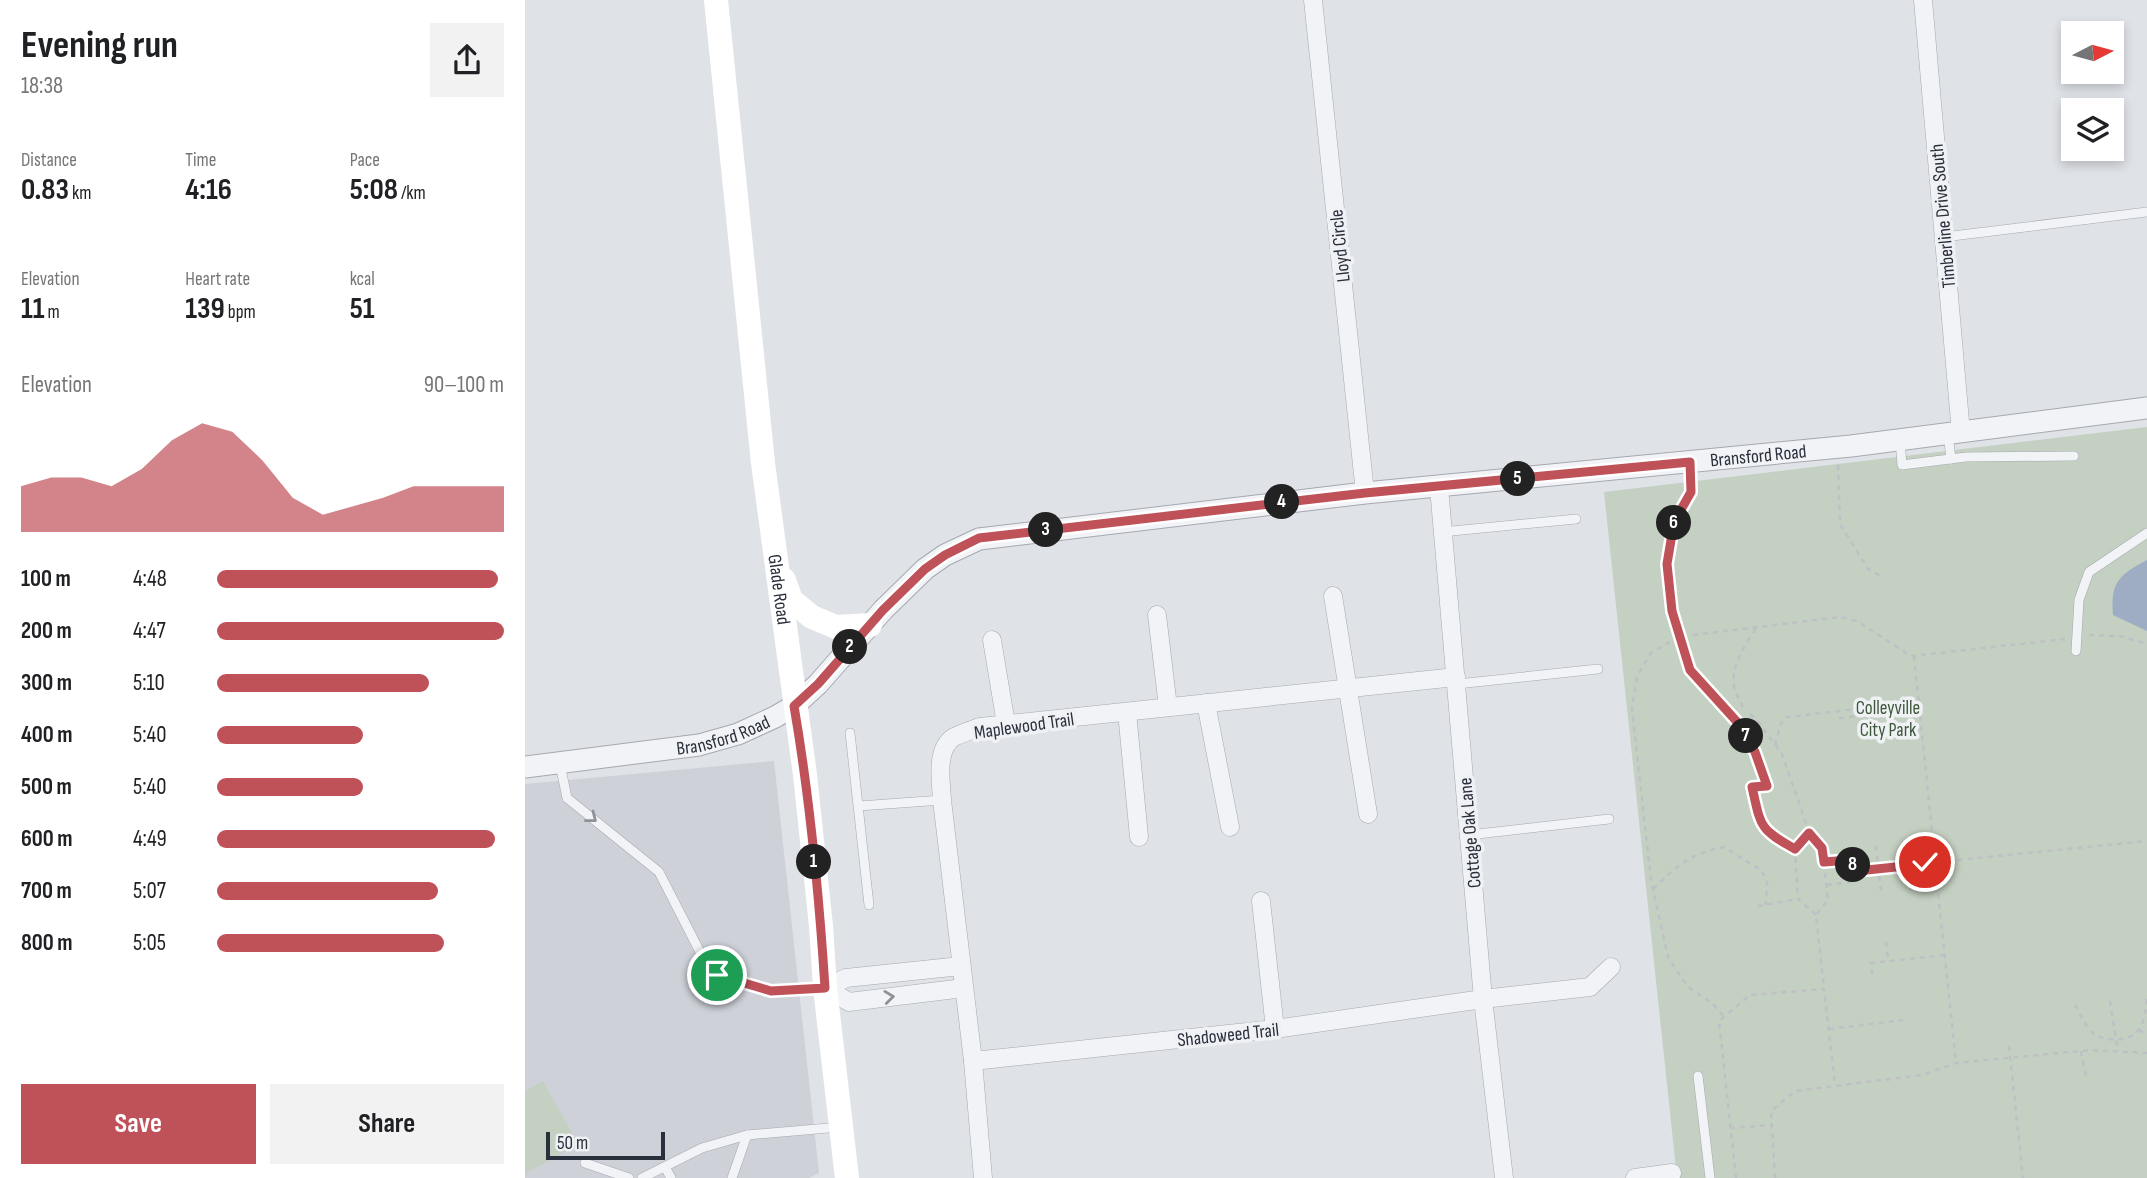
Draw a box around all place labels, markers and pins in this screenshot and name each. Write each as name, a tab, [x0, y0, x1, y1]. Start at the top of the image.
pin: 5	[1501, 462, 1535, 496]
pin: 4	[1265, 484, 1299, 520]
pin: 6	[1657, 505, 1691, 540]
pin: 3	[1029, 512, 1063, 548]
pin: 2	[833, 630, 867, 664]
pin: 7	[1729, 718, 1763, 754]
pin	[1895, 832, 1955, 892]
pin: 1	[797, 844, 831, 880]
pin: 8	[1835, 848, 1871, 882]
pin	[687, 945, 747, 1005]

